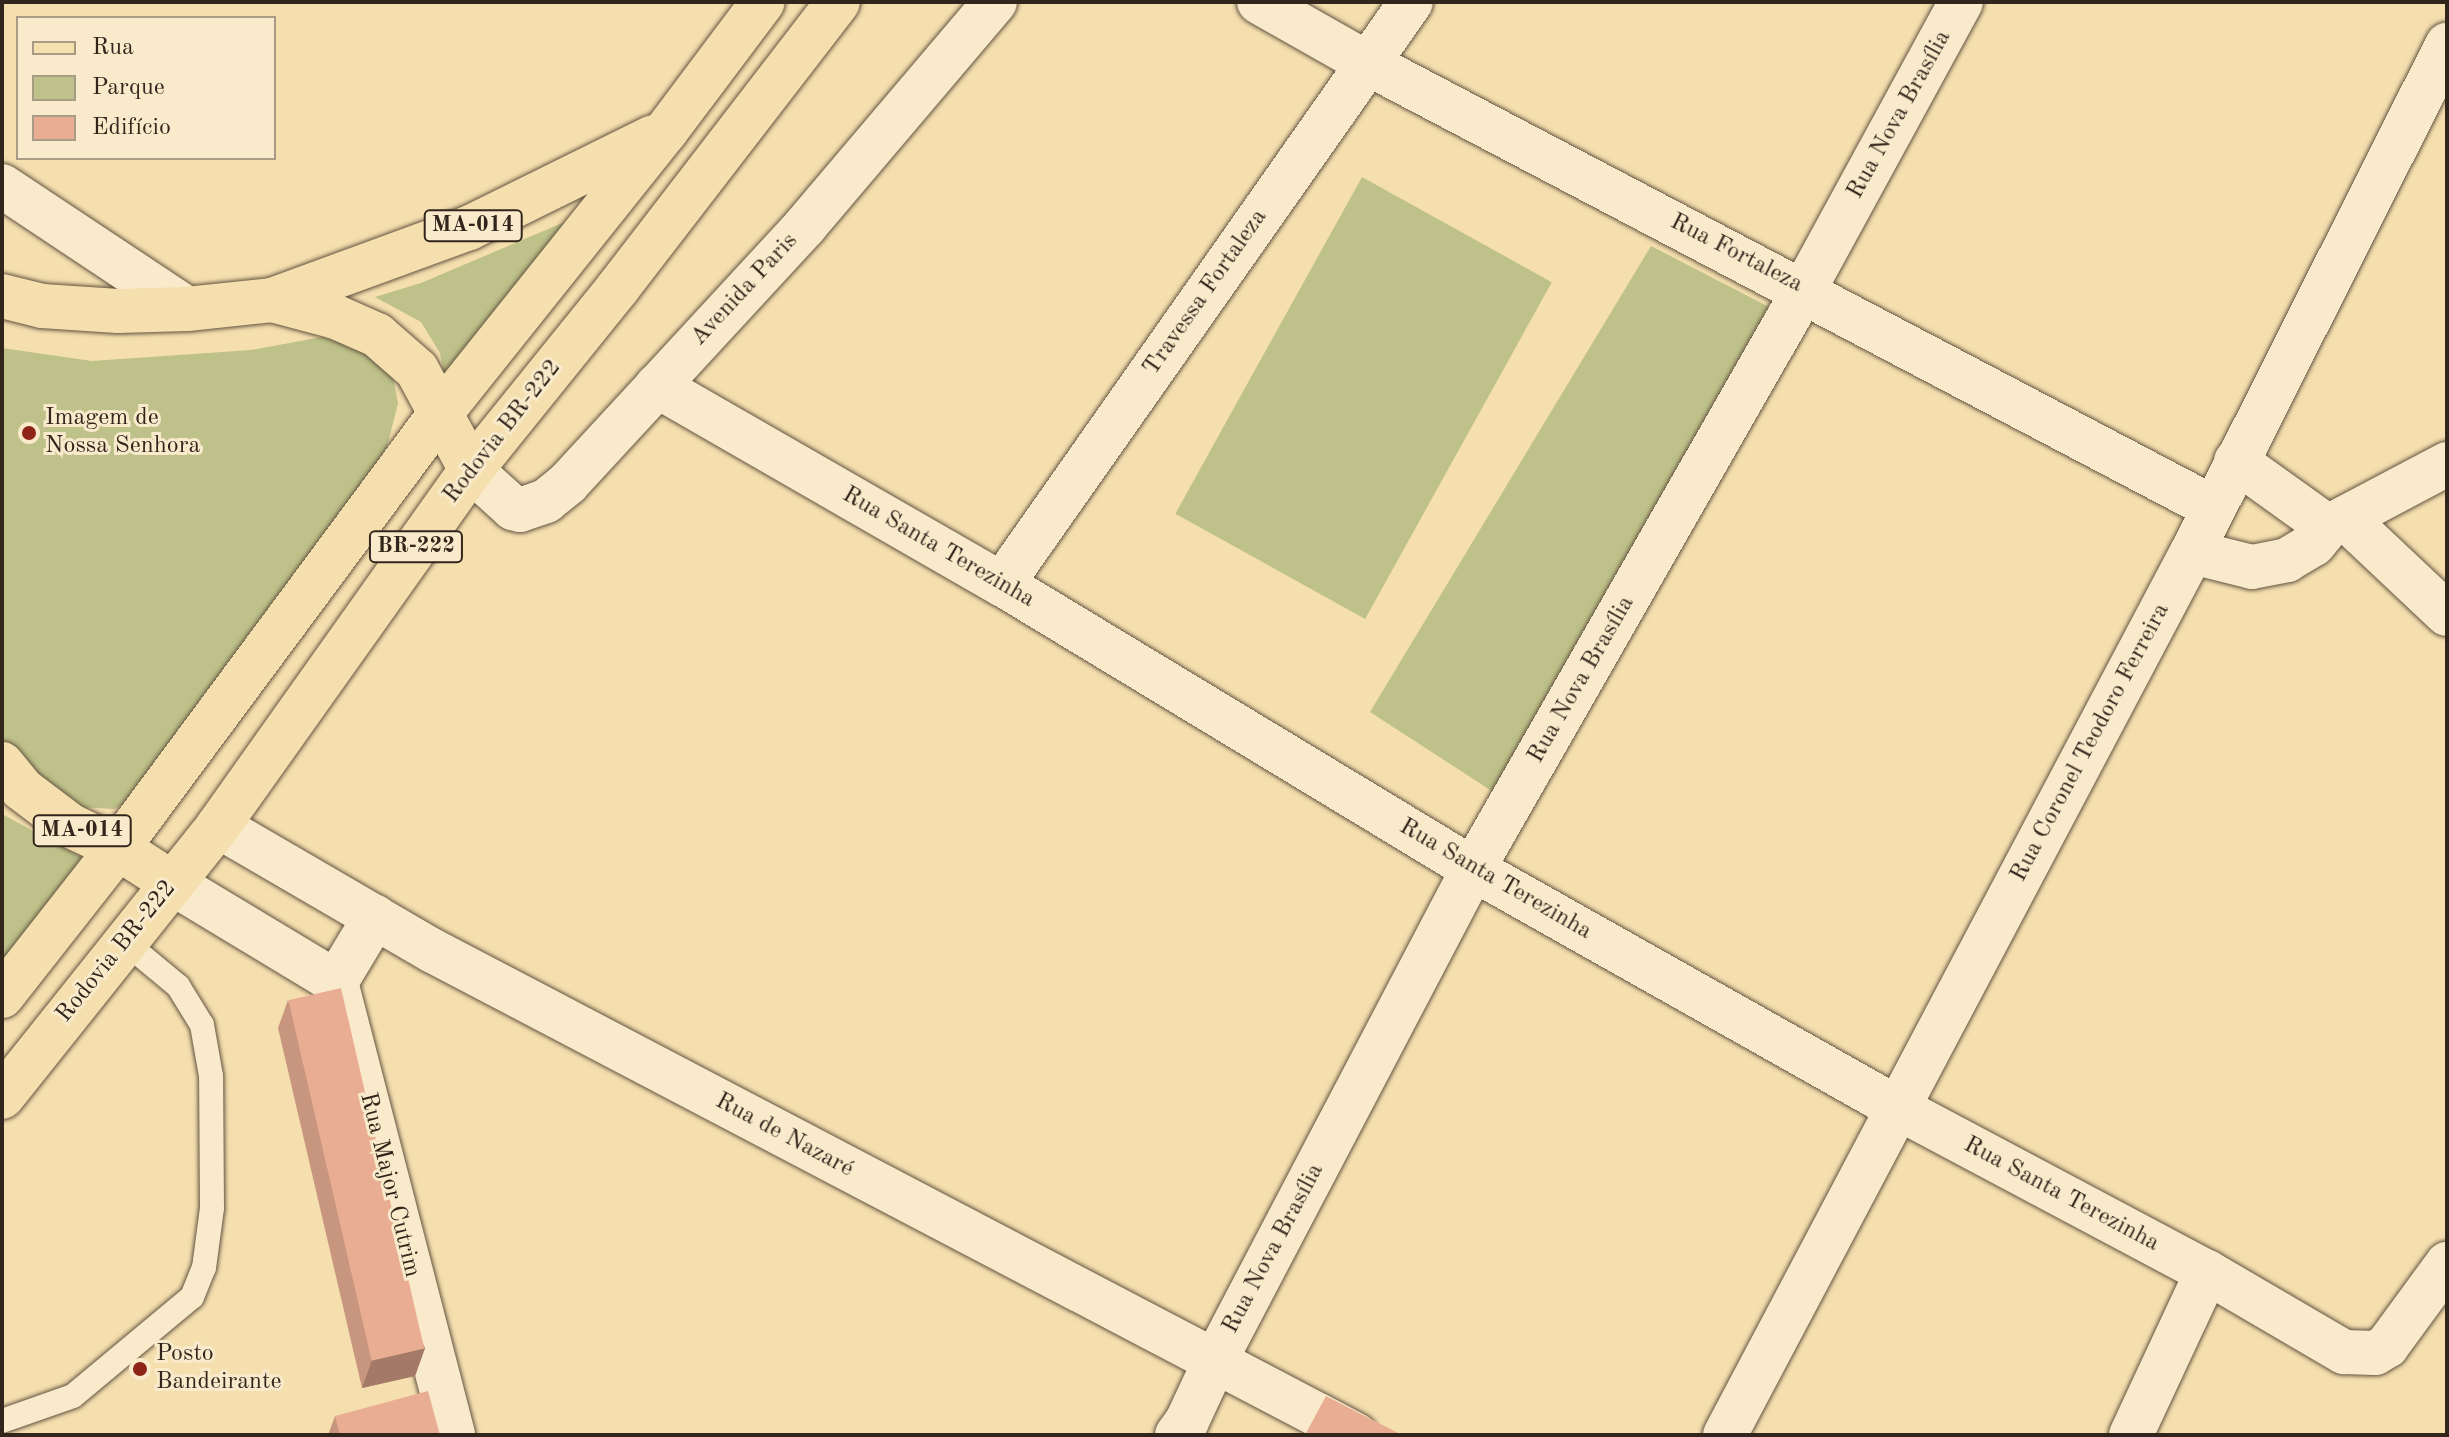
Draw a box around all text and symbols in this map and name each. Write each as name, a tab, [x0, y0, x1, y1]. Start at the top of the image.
legend	[16, 16, 276, 160]
street label: Rua Nova Brasília	[1842, 26, 1958, 204]
text: Rua	[92, 36, 134, 60]
text: Parque	[92, 76, 165, 100]
text: Edifício	[92, 116, 171, 140]
street label: Travessa Fortaleza	[1138, 204, 1274, 382]
road number: MA-014	[423, 208, 523, 244]
street label: Rua Fortaleza	[1665, 208, 1807, 300]
street label: Avenida Paris	[685, 228, 805, 352]
street label: Rodovia BR-222	[438, 354, 568, 510]
place label: Imagem de Nossa Senhora	[45, 405, 200, 461]
marker: Imagem de Nossa Senhora	[20, 424, 38, 442]
street label: Rua Santa Terezinha	[837, 481, 1039, 615]
road number: BR-222	[368, 529, 464, 565]
street label: Rua Nova Brasília	[1522, 591, 1642, 769]
street label: Rua Coronel Teodoro Ferreira	[2005, 599, 2177, 887]
road number: MA-014	[32, 813, 132, 849]
street label: Rua Santa Terezinha	[1394, 813, 1596, 947]
street label: Rodovia BR-222	[51, 875, 183, 1029]
street label: Rua de Nazaré	[710, 1087, 858, 1185]
street label: Rua Major Cutrim	[352, 1090, 426, 1280]
street label: Rua Santa Terezinha	[1958, 1131, 2164, 1259]
street label: Rua Nova Brasília	[1217, 1159, 1331, 1339]
place label: Posto Bandeirante	[156, 1341, 282, 1397]
marker: Posto Bandeirante	[131, 1360, 149, 1378]

